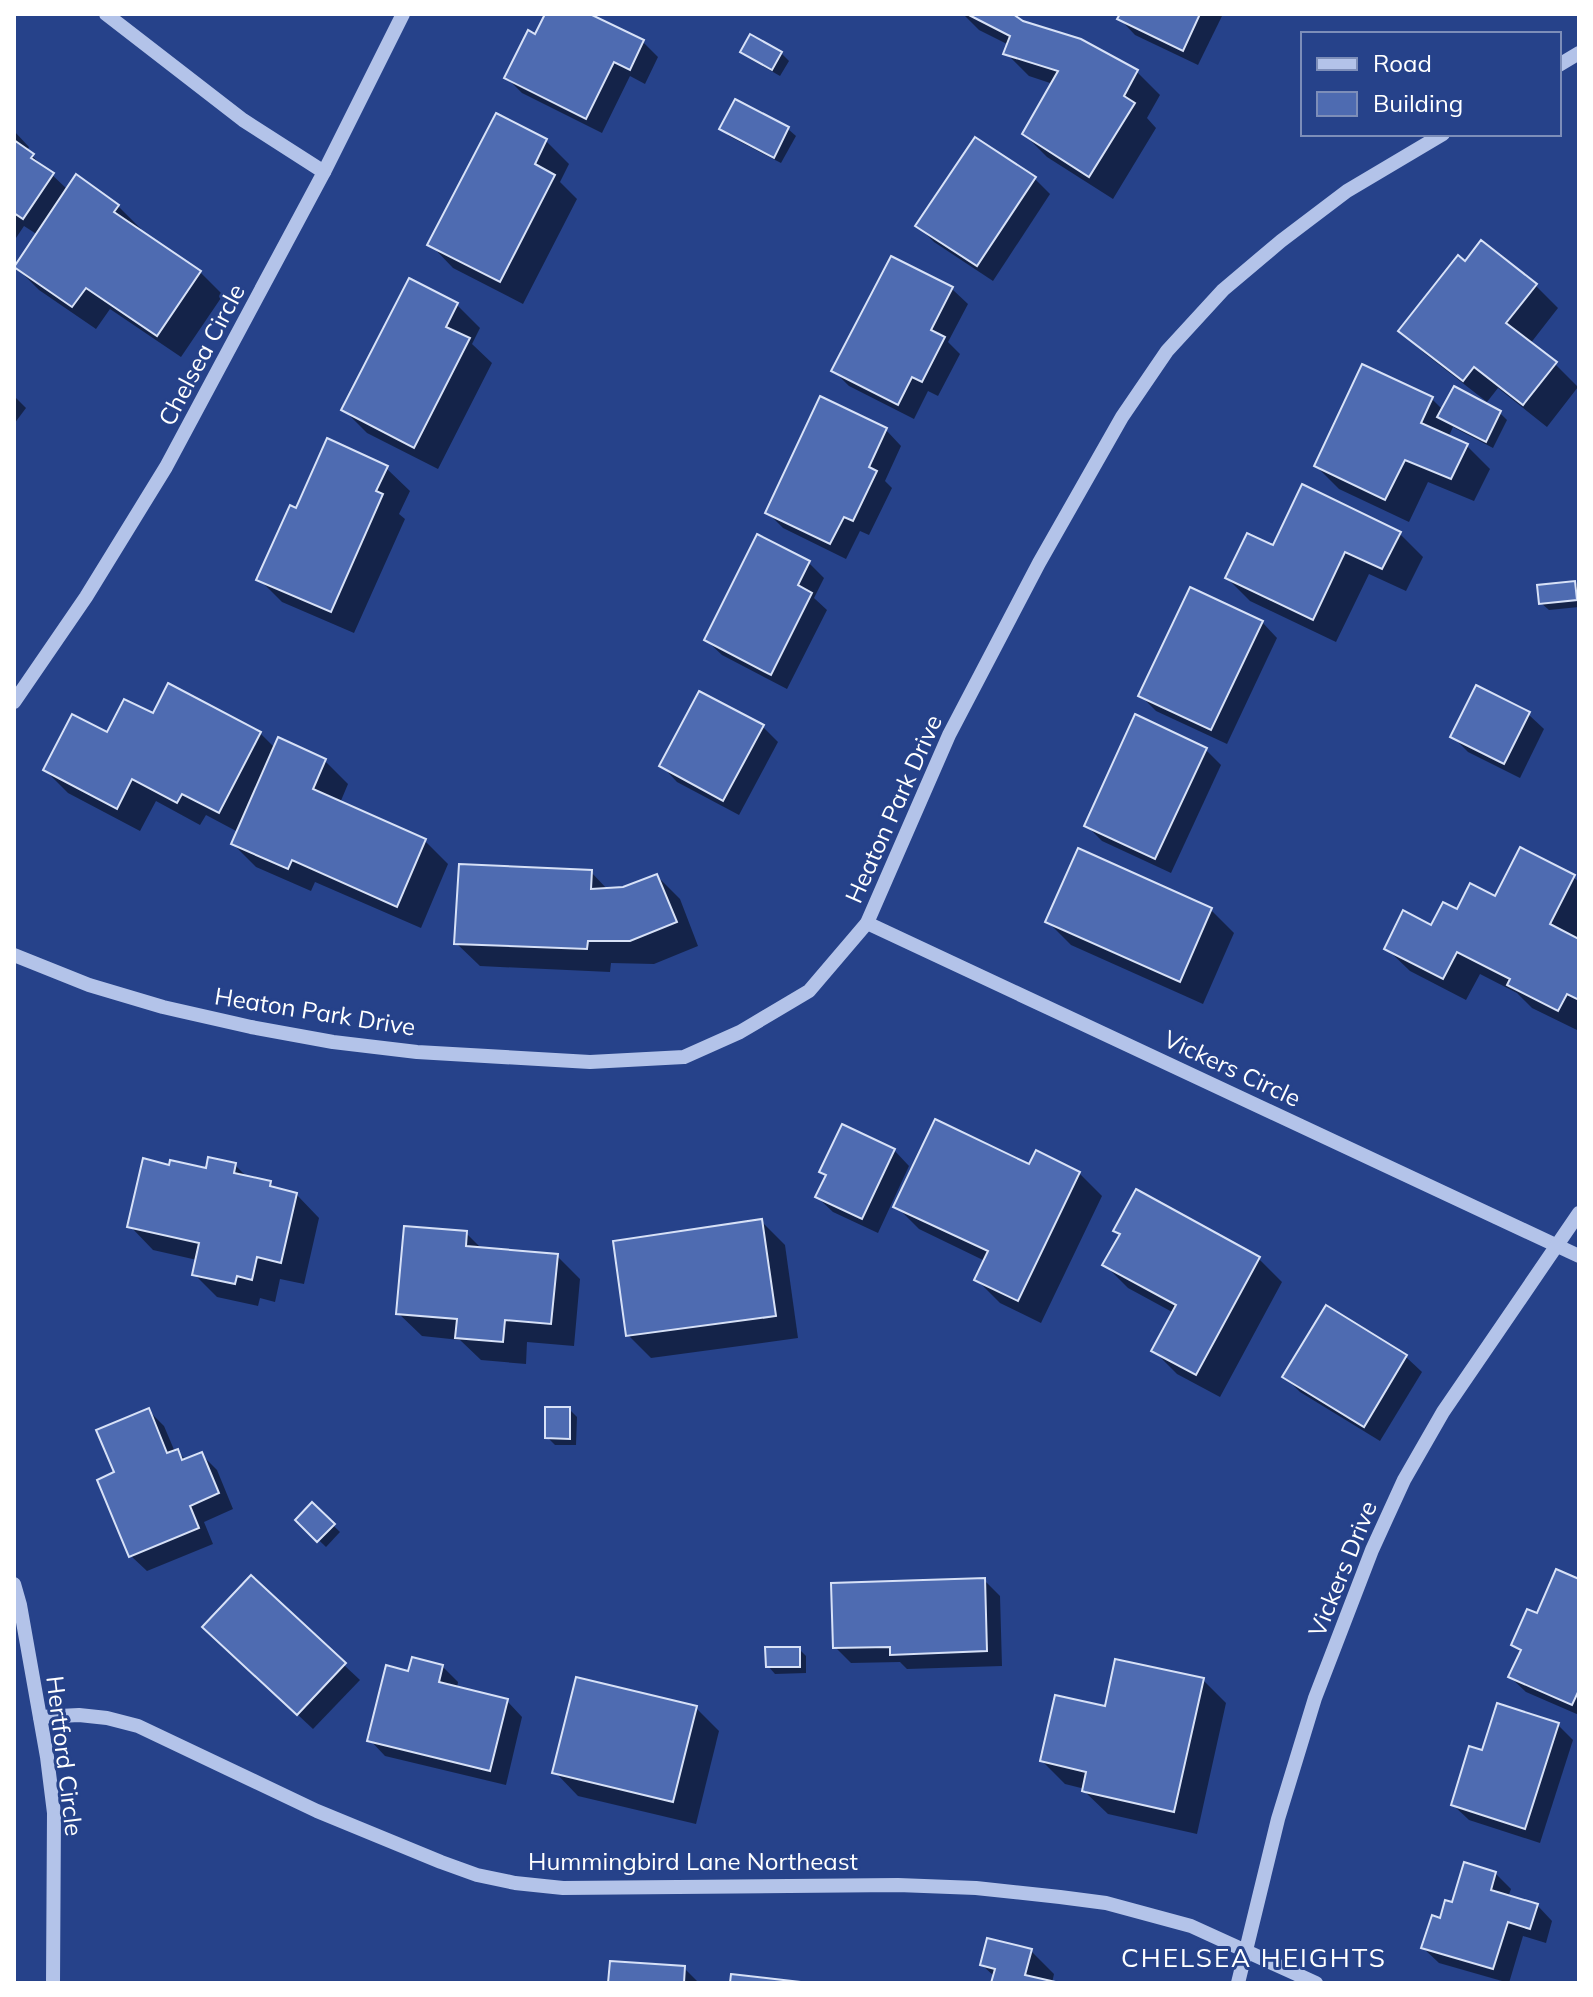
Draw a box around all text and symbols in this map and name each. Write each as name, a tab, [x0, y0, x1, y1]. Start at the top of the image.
legend	[1301, 32, 1561, 136]
text: Road	[1373, 48, 1432, 78]
text: Building	[1373, 88, 1463, 118]
street label: Chelsea Circle	[151, 279, 251, 431]
street label: Heaton Park Drive	[838, 710, 948, 907]
street label: Heaton Park Drive	[213, 980, 418, 1042]
street label: Vickers Circle	[1159, 1023, 1306, 1113]
street label: Vickers Drive	[1301, 1496, 1383, 1641]
street label: Hertford Circle	[40, 1674, 90, 1838]
street label: Hummingbird Lane Northeast	[528, 1846, 858, 1876]
district label: CHELSEA HEIGHTS	[1121, 1941, 1387, 1974]

